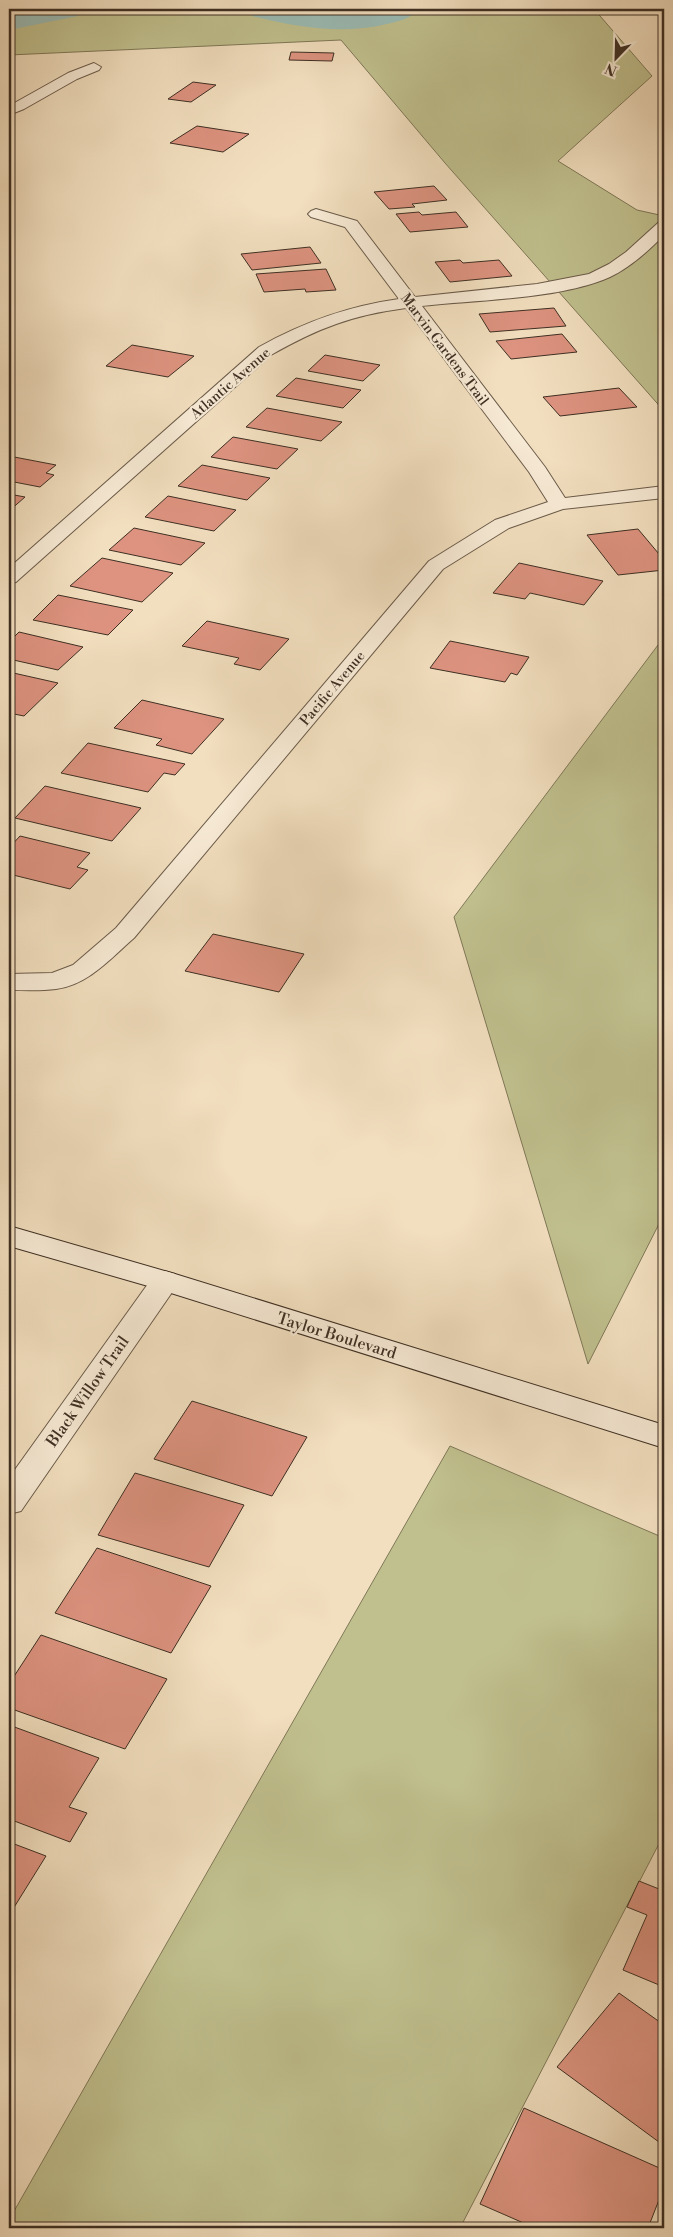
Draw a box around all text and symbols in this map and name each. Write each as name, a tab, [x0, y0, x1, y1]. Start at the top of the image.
north arrow	[590, 32, 640, 82]
text: N	[603, 59, 620, 79]
street label: Marvin Gardens Trail	[396, 290, 492, 409]
street label: Atlantic Avenue	[186, 344, 274, 424]
street label: Pacific Avenue	[296, 647, 369, 730]
street label: Taylor Boulevard	[275, 1308, 399, 1364]
street label: Black Willow Trail	[41, 1332, 134, 1452]

